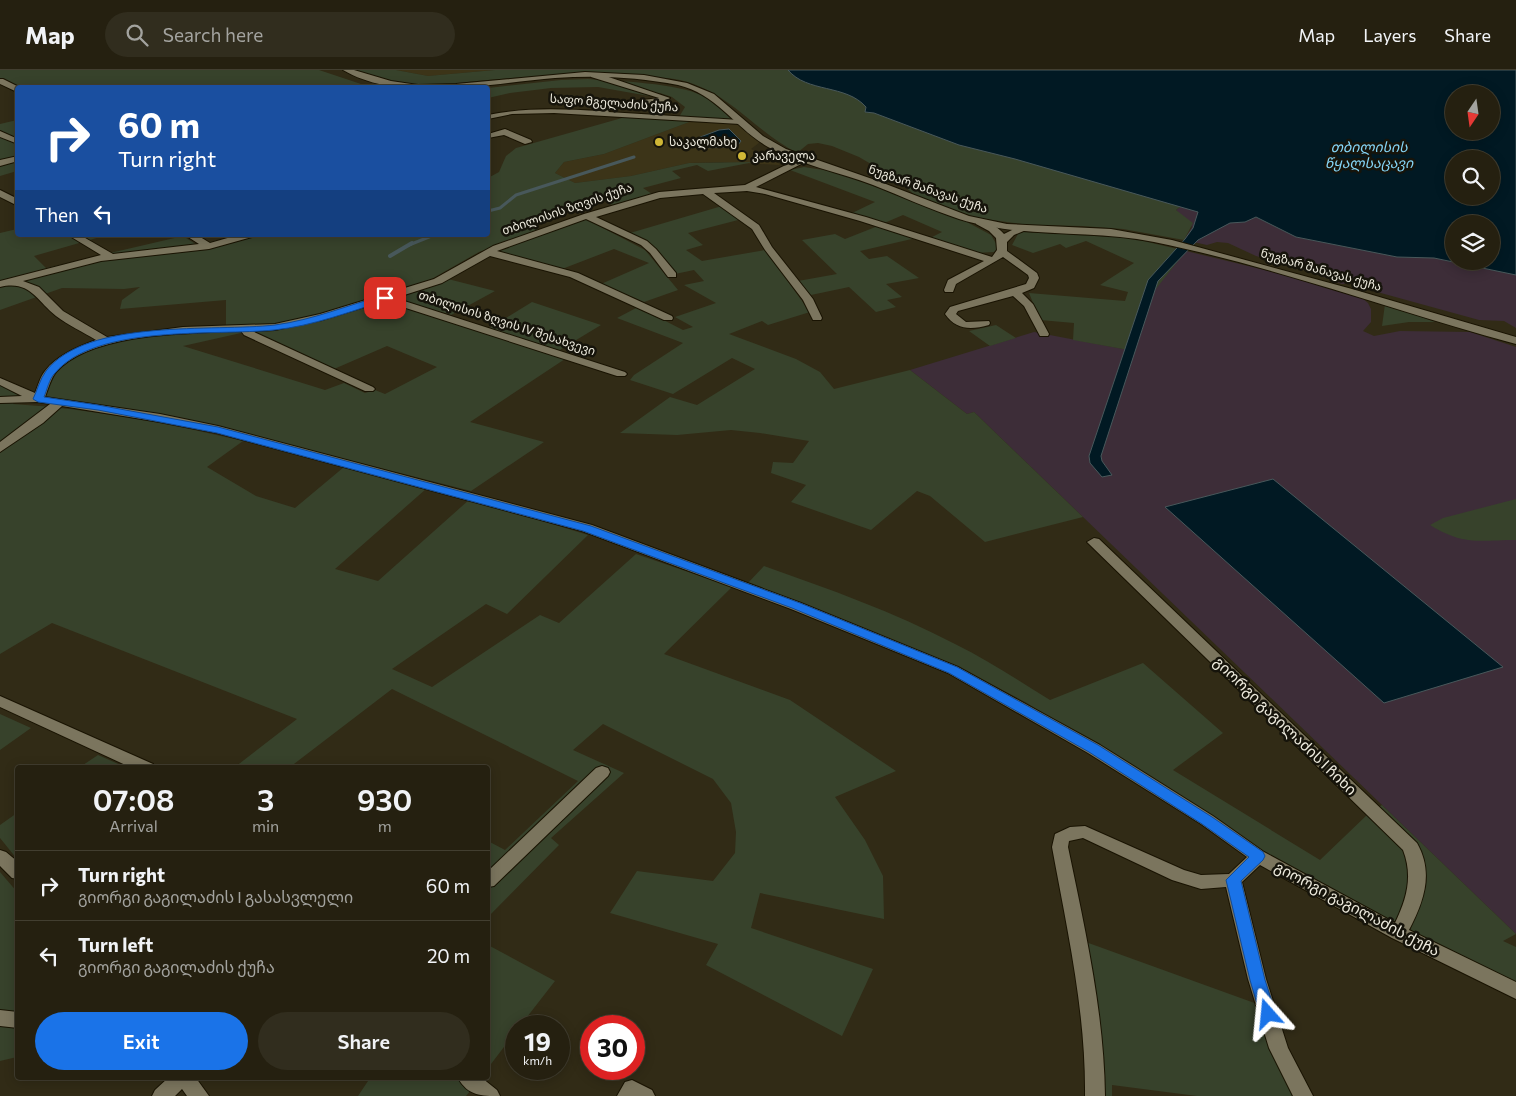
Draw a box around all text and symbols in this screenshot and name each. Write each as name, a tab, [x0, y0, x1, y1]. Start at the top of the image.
search box	[105, 12, 455, 57]
text: Map	[25, 20, 75, 49]
icon: search	[123, 21, 151, 49]
text: Search here	[163, 23, 263, 46]
text: Map	[1298, 24, 1335, 46]
text: Layers	[1363, 24, 1416, 46]
text: Share	[1444, 24, 1491, 46]
north arrow	[1445, 85, 1500, 140]
map controls	[1445, 85, 1500, 270]
street label: საფო მგელაძის ქუჩა	[549, 91, 679, 115]
text: 60 m	[118, 102, 200, 145]
icon: right	[35, 105, 100, 170]
place label: საკალმახე	[669, 134, 737, 150]
marker: საკალმახე	[653, 136, 665, 148]
water label: თბილისის წყალსაცავი	[1325, 138, 1414, 172]
text: Turn right	[118, 145, 216, 172]
place label: კარაველა	[752, 148, 815, 164]
marker: კარაველა	[736, 150, 748, 162]
button: search	[1445, 150, 1500, 205]
street label: ნუგზარ შანავას ქუჩა	[867, 161, 990, 216]
street label: თბილისის ზღვის ქუჩა	[500, 179, 634, 239]
icon: left	[89, 200, 117, 228]
text: Then	[35, 203, 79, 226]
button: layers	[1445, 215, 1500, 270]
street label: ნუგზარ შანავას ქუჩა	[1259, 245, 1383, 294]
pin	[364, 277, 406, 319]
icon: arrive	[371, 284, 399, 312]
street label: თბილისის ზღვის IV შესახვევი	[416, 287, 598, 359]
street label: გიორგი გაგილაძის I ჩიხი	[1210, 652, 1361, 799]
text: 07:08	[93, 780, 174, 817]
text: 3	[257, 780, 274, 817]
text: 930	[357, 780, 412, 817]
text: Arrival	[109, 816, 158, 835]
text: min	[252, 816, 279, 835]
text: m	[378, 816, 392, 835]
street label: გიორგი გაგილაძის ქუჩა	[1271, 857, 1443, 960]
text: Turn right	[78, 863, 165, 886]
icon: right	[35, 872, 63, 900]
text: 60 m	[426, 874, 470, 897]
text: გიორგი გაგილაძის I გასასვლელი	[78, 887, 353, 906]
text: Turn left	[78, 933, 153, 956]
icon: left	[35, 942, 63, 970]
text: 20 m	[427, 944, 470, 967]
text: გიორგი გაგილაძის ქუჩა	[78, 957, 275, 976]
position arrow	[1241, 987, 1293, 1039]
button: Exit	[35, 1012, 248, 1070]
button: Share	[258, 1012, 470, 1070]
speed limit sign: 30	[580, 1015, 645, 1080]
text: 19	[524, 1026, 551, 1056]
text: km/h	[523, 1053, 552, 1067]

